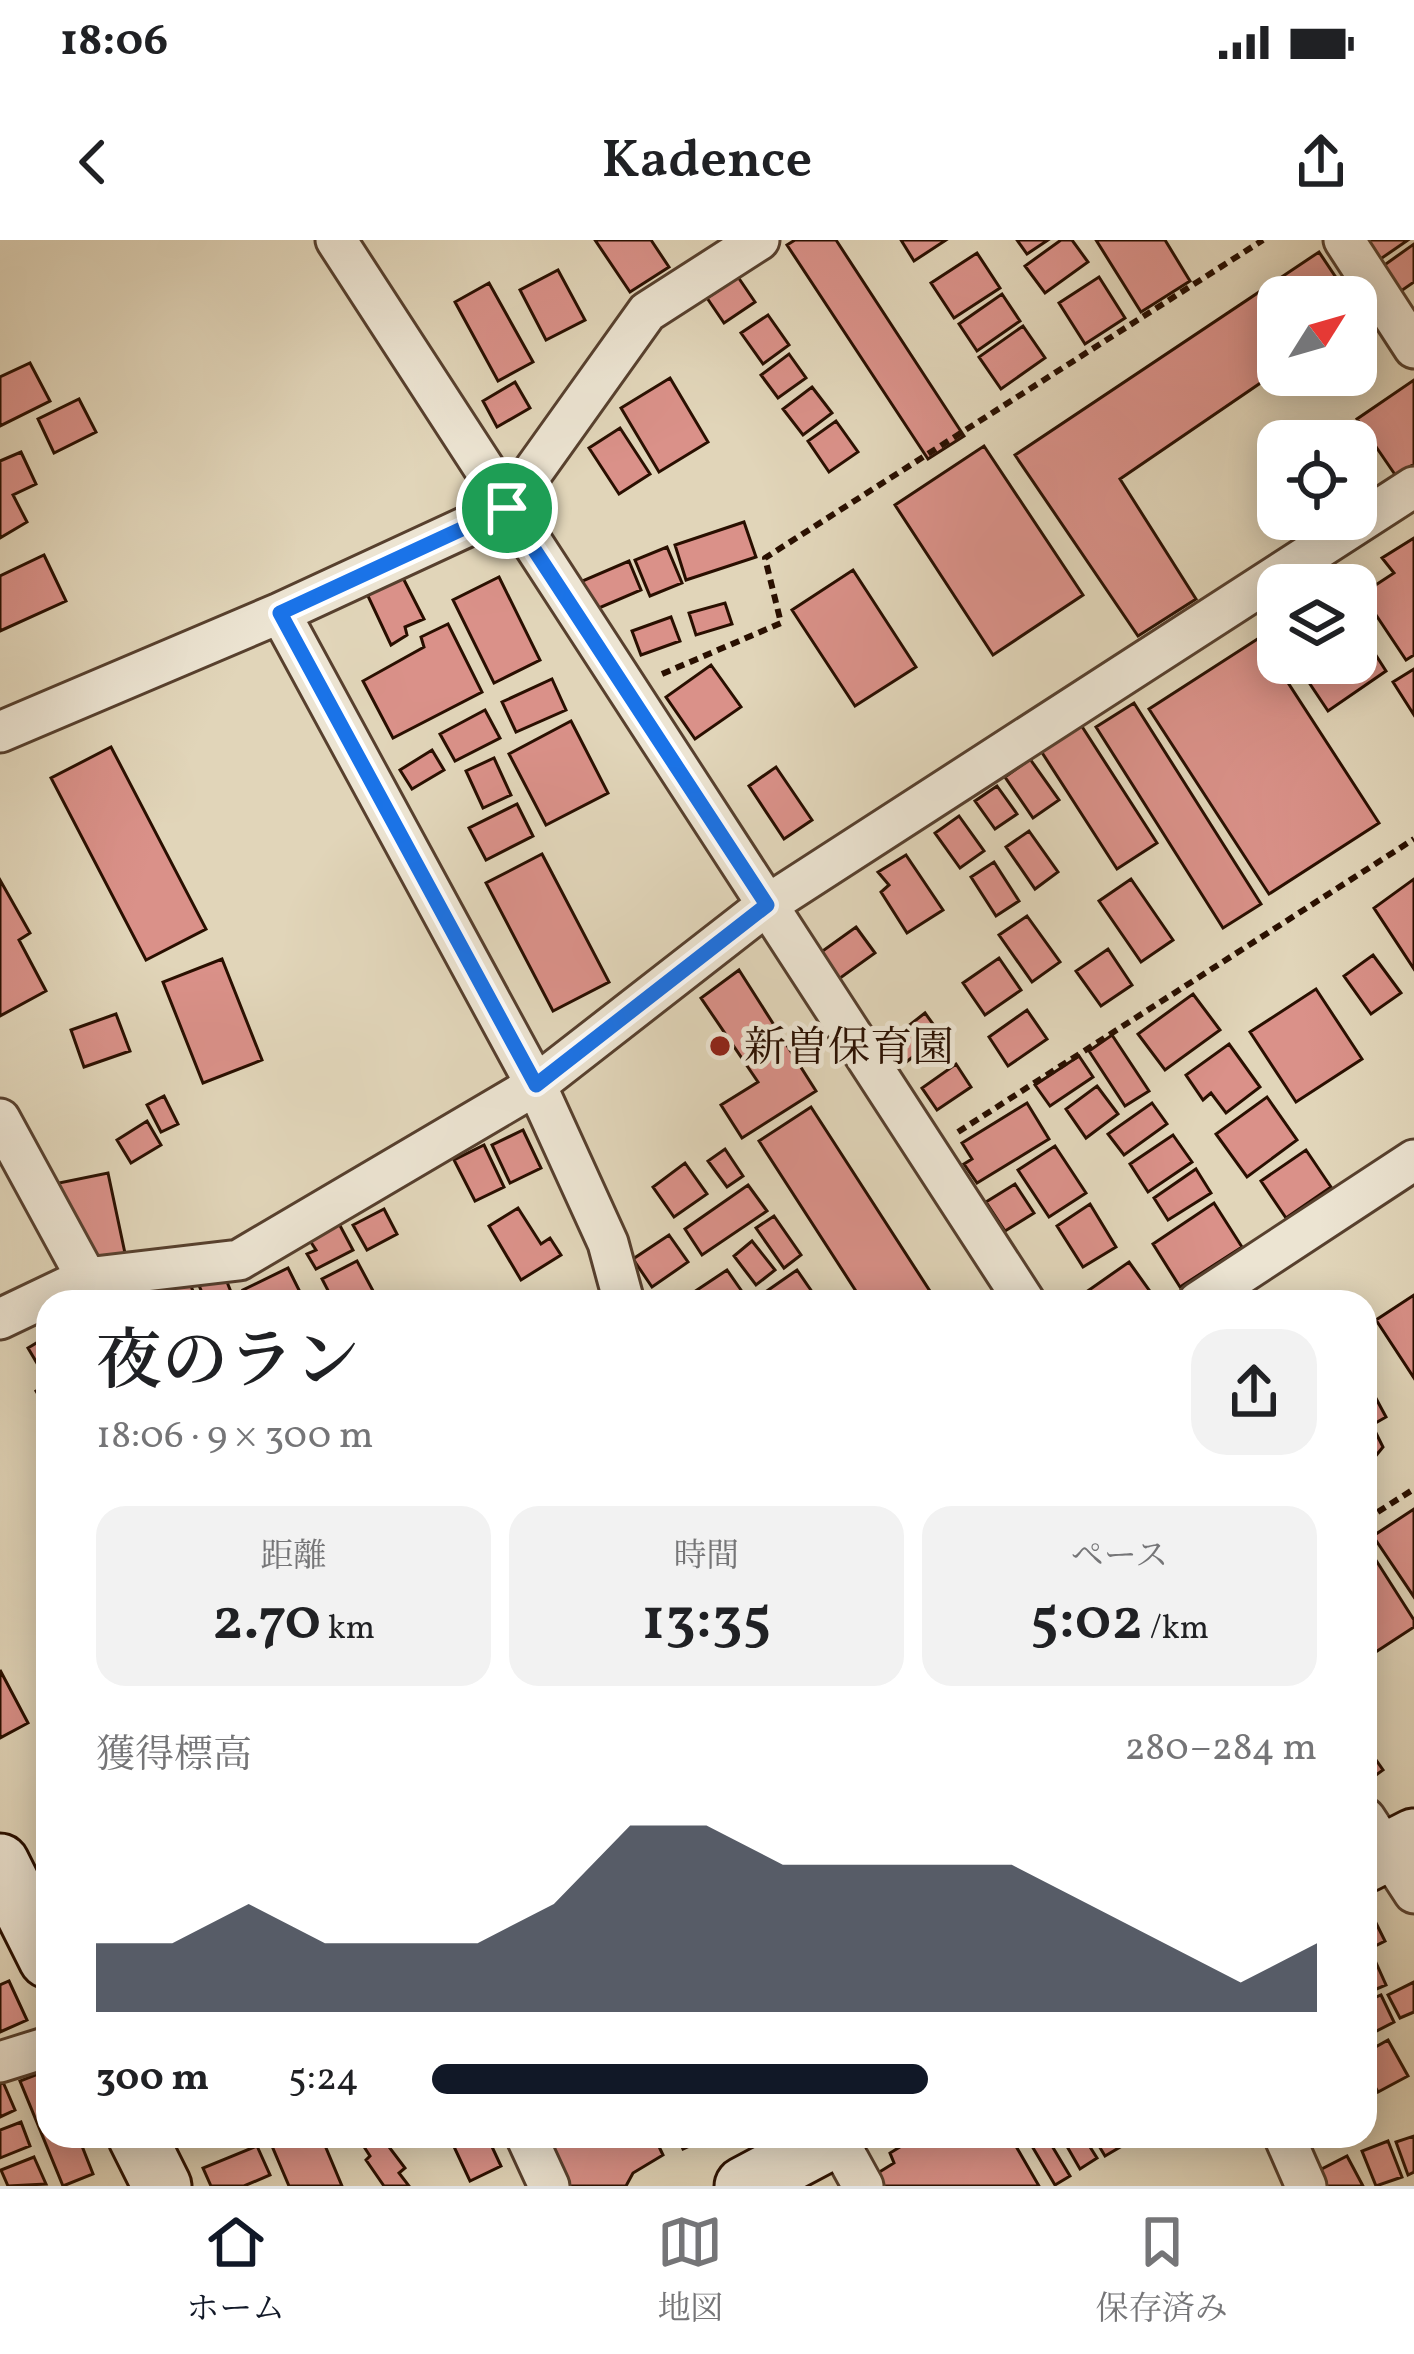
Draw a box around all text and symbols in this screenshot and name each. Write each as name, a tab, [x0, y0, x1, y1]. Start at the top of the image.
text: 18:06	[60, 11, 168, 74]
text: Kadence	[602, 125, 812, 200]
icon: back	[60, 129, 126, 195]
icon: share	[1288, 129, 1354, 195]
north arrow	[1257, 276, 1377, 396]
map controls	[1257, 276, 1377, 684]
button: locate	[1257, 420, 1377, 540]
pin	[456, 457, 558, 559]
icon: arrive	[474, 475, 540, 541]
button: layers	[1257, 564, 1377, 684]
place label: 新曽保育園	[744, 1021, 954, 1080]
marker: 新曽保育園	[707, 1033, 733, 1059]
text: 夜のラン	[96, 1319, 360, 1411]
button: share	[1191, 1329, 1317, 1455]
text: 18:06 · 9 × 300 m	[96, 1410, 374, 1464]
text: 距離	[261, 1535, 327, 1581]
text: 時間	[674, 1535, 740, 1581]
text: ペース	[1071, 1535, 1168, 1581]
text: 2.70	[212, 1581, 321, 1664]
text: 13:35	[642, 1581, 771, 1664]
text: 5:02	[1030, 1581, 1143, 1664]
text: km	[321, 1607, 375, 1653]
text: /km	[1143, 1607, 1209, 1653]
text: 280–284 m	[1124, 1722, 1317, 1776]
text: 獲得標高	[96, 1730, 252, 1784]
text: 300 m	[96, 2052, 209, 2106]
text: 5:24	[288, 2052, 359, 2106]
tab: ホーム	[186, 2209, 285, 2334]
tab: 地図	[657, 2209, 723, 2334]
tab: 保存済み	[1096, 2209, 1228, 2334]

